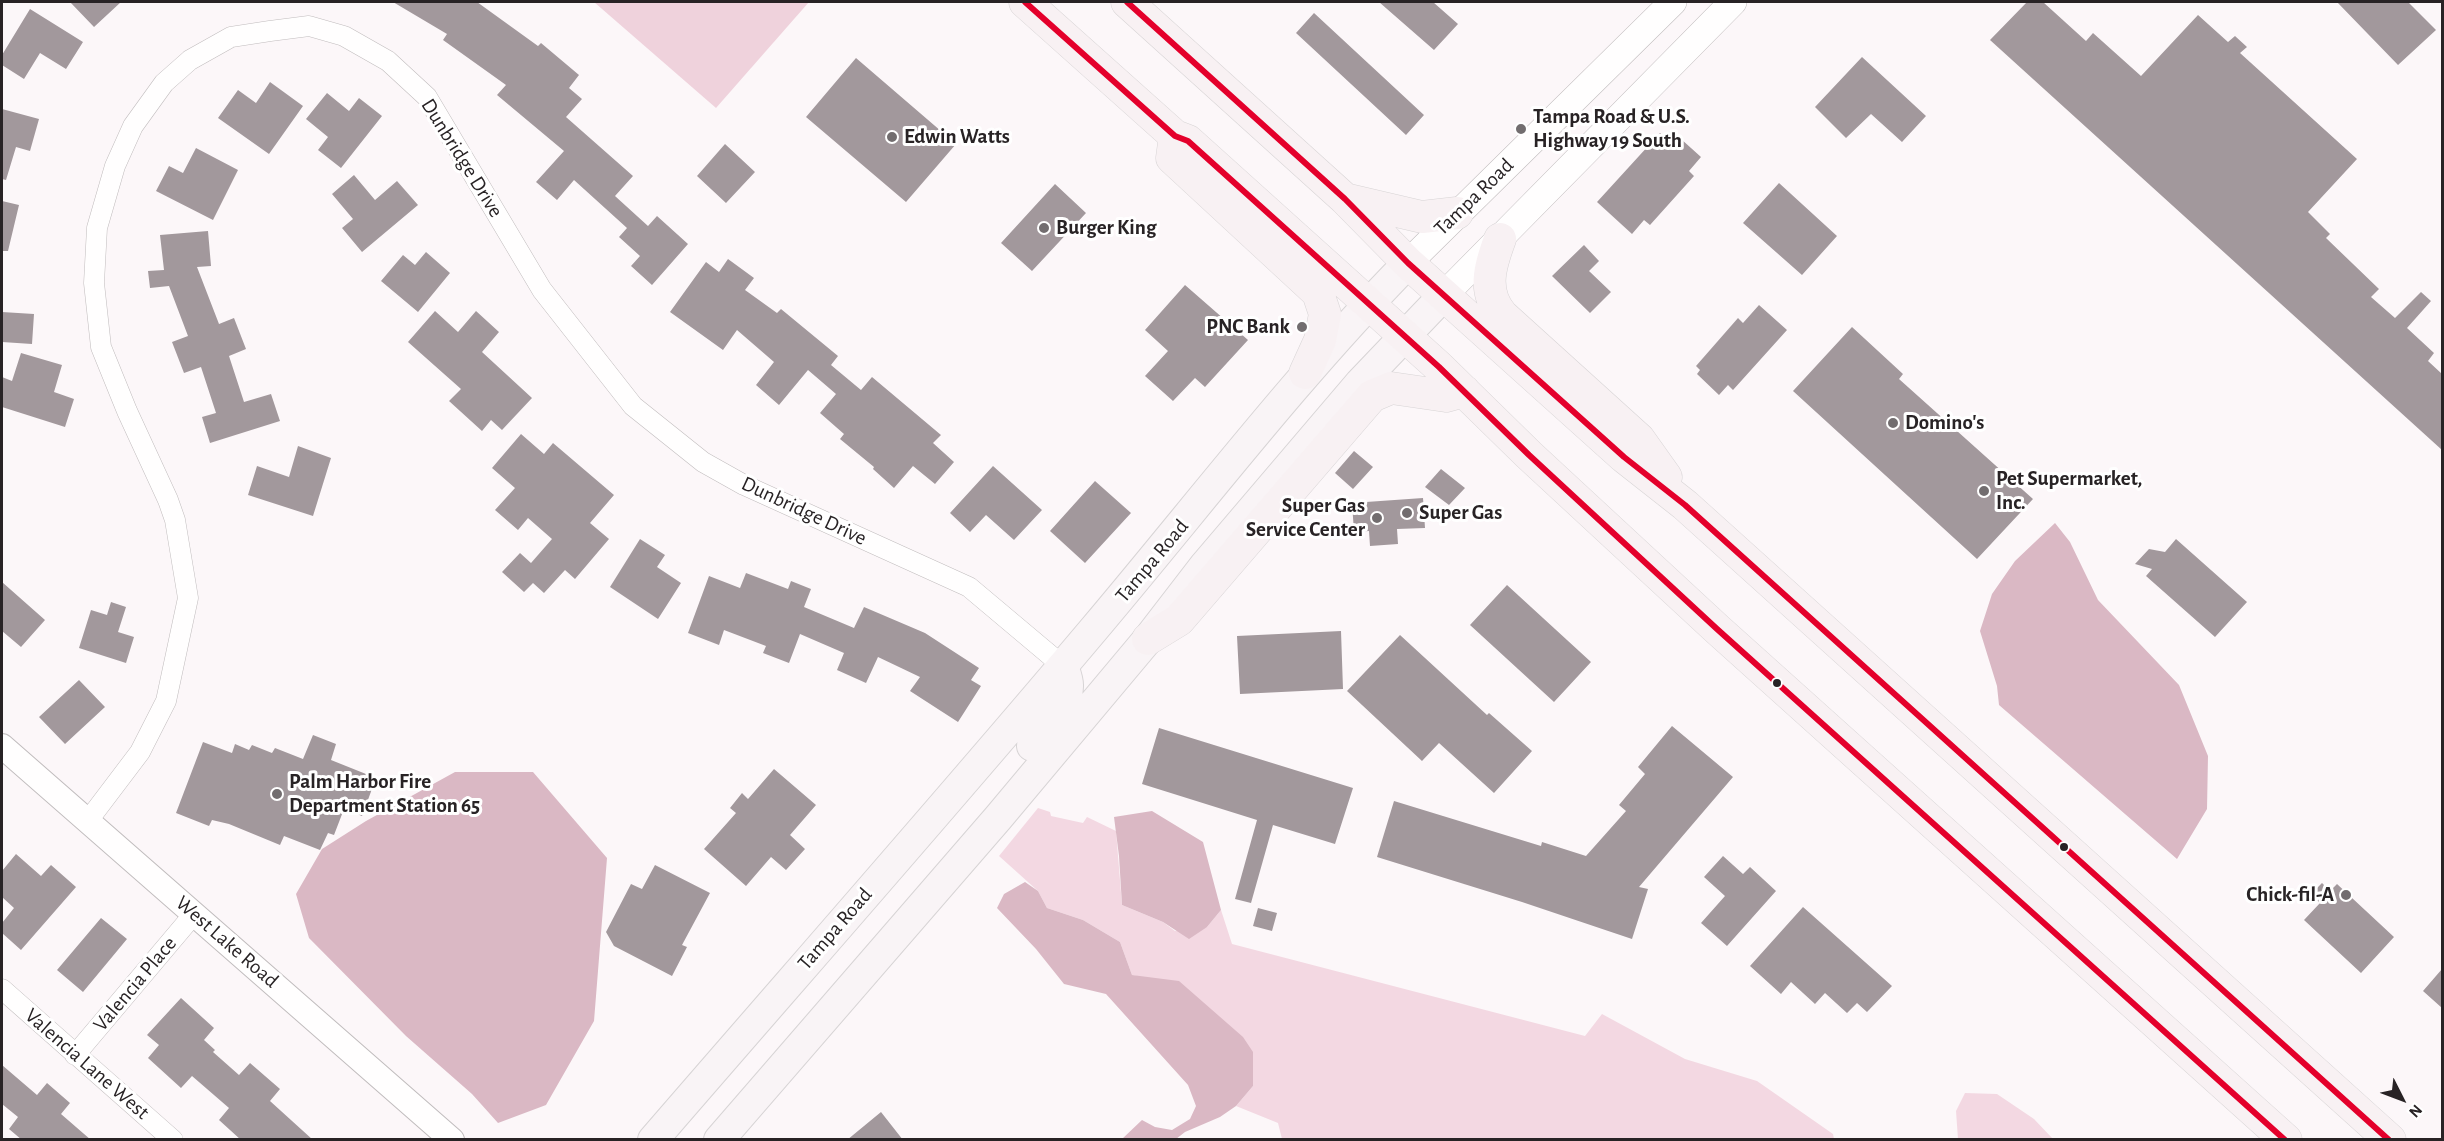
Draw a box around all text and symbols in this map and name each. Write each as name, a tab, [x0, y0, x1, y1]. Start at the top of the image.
street label: Dunbridge Drive	[415, 94, 509, 222]
place label: Tampa Road & U.S. Highway 19 South	[1533, 104, 1690, 154]
marker: Tampa Road & U.S. Highway 19 South	[1514, 122, 1528, 136]
place label: Edwin Watts	[904, 124, 1010, 150]
marker: Edwin Watts	[885, 130, 899, 144]
street label: Tampa Road	[1429, 153, 1519, 241]
place label: Burger King	[1056, 215, 1156, 241]
marker: Burger King	[1037, 221, 1051, 235]
place label: PNC Bank	[1206, 314, 1290, 340]
marker: PNC Bank	[1295, 320, 1309, 334]
place label: Domino's	[1905, 410, 1984, 436]
marker: Domino's	[1886, 416, 1900, 430]
place label: Pet Supermarket, Inc.	[1996, 466, 2142, 516]
street label: Dunbridge Drive	[737, 471, 871, 551]
marker: Pet Supermarket, Inc.	[1977, 484, 1991, 498]
place label: Super Gas Service Center	[1246, 493, 1365, 543]
place label: Super Gas	[1419, 500, 1502, 526]
marker: Super Gas	[1400, 506, 1414, 520]
marker: Super Gas Service Center	[1370, 511, 1384, 525]
street label: Tampa Road	[1110, 514, 1194, 608]
unlabelled marker	[1771, 677, 1783, 689]
place label: Palm Harbor Fire Department Station 65	[289, 769, 480, 819]
marker: Palm Harbor Fire Department Station 65	[270, 787, 284, 801]
unlabelled marker	[2058, 841, 2070, 853]
place label: Chick-fil-A	[2246, 882, 2334, 908]
street label: Tampa Road	[792, 883, 878, 975]
marker: Chick-fil-A	[2339, 888, 2353, 902]
street label: West Lake Road	[170, 890, 284, 994]
street label: Valencia Place	[88, 931, 182, 1037]
street label: Valencia Lane West	[20, 1003, 154, 1125]
north arrow	[2372, 1069, 2432, 1129]
text: N	[2406, 1102, 2425, 1121]

